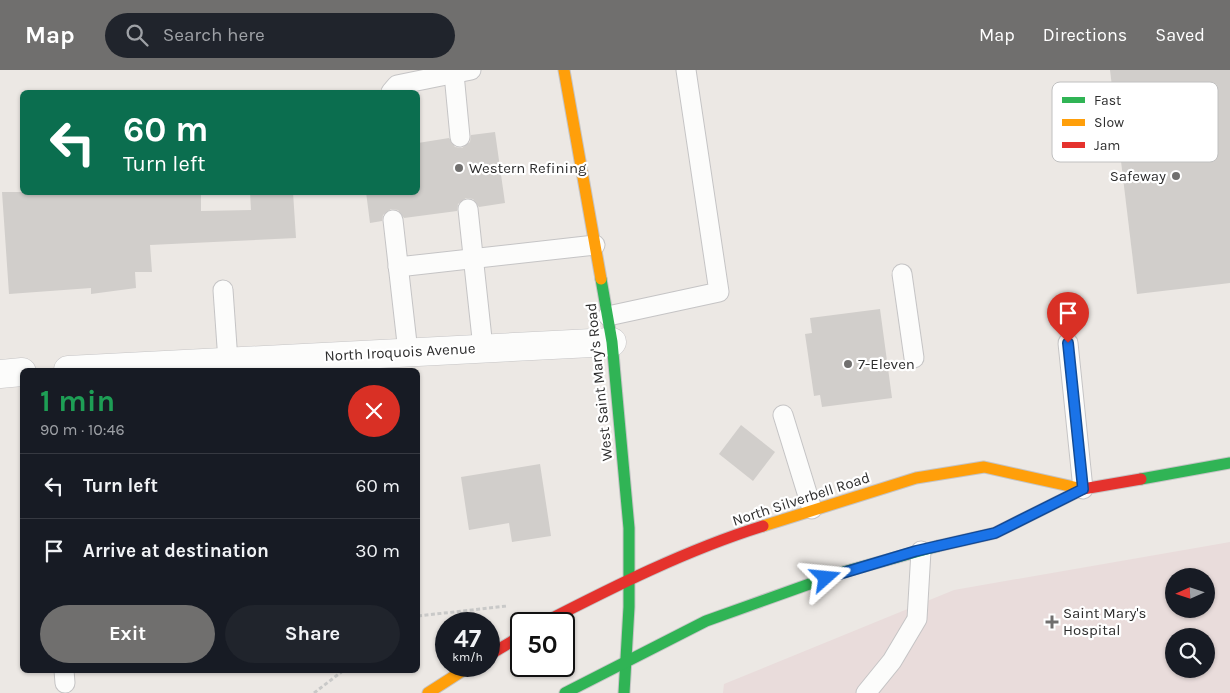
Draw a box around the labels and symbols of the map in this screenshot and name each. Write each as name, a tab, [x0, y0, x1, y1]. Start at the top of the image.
legend	[1052, 82, 1218, 162]
text: Fast	[1094, 92, 1121, 109]
text: Slow	[1094, 114, 1124, 131]
text: Jam	[1094, 137, 1120, 154]
place label: Western Refining	[469, 159, 587, 177]
marker: Western Refining	[453, 162, 465, 174]
place label: Safeway	[1110, 167, 1166, 185]
marker: Safeway	[1170, 170, 1182, 182]
pin	[1047, 292, 1089, 343]
street label: West Saint Mary's Road	[582, 302, 616, 462]
street label: North Iroquois Avenue	[324, 339, 476, 365]
place label: 7-Eleven	[858, 355, 915, 373]
marker: 7-Eleven	[842, 358, 854, 370]
street label: North Silverbell Road	[730, 468, 872, 530]
position arrow	[799, 551, 851, 603]
north arrow	[1165, 568, 1215, 618]
place label: Saint Mary's Hospital	[1063, 604, 1146, 639]
speed limit sign: 50	[510, 612, 575, 677]
marker: Saint Mary's Hospital	[1045, 615, 1059, 629]

